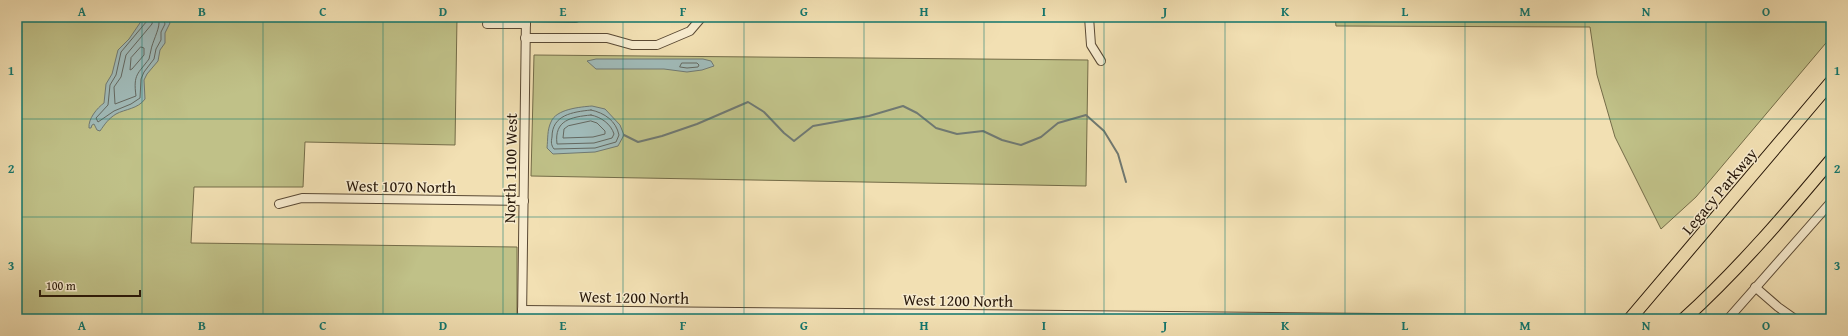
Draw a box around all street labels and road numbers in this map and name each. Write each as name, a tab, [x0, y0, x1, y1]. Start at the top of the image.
street label: North 1100 West	[497, 112, 523, 223]
street label: Legacy Parkway	[1675, 142, 1763, 240]
street label: West 1070 North	[346, 173, 456, 199]
street label: West 1200 North	[579, 284, 689, 310]
street label: West 1200 North	[903, 287, 1013, 313]

